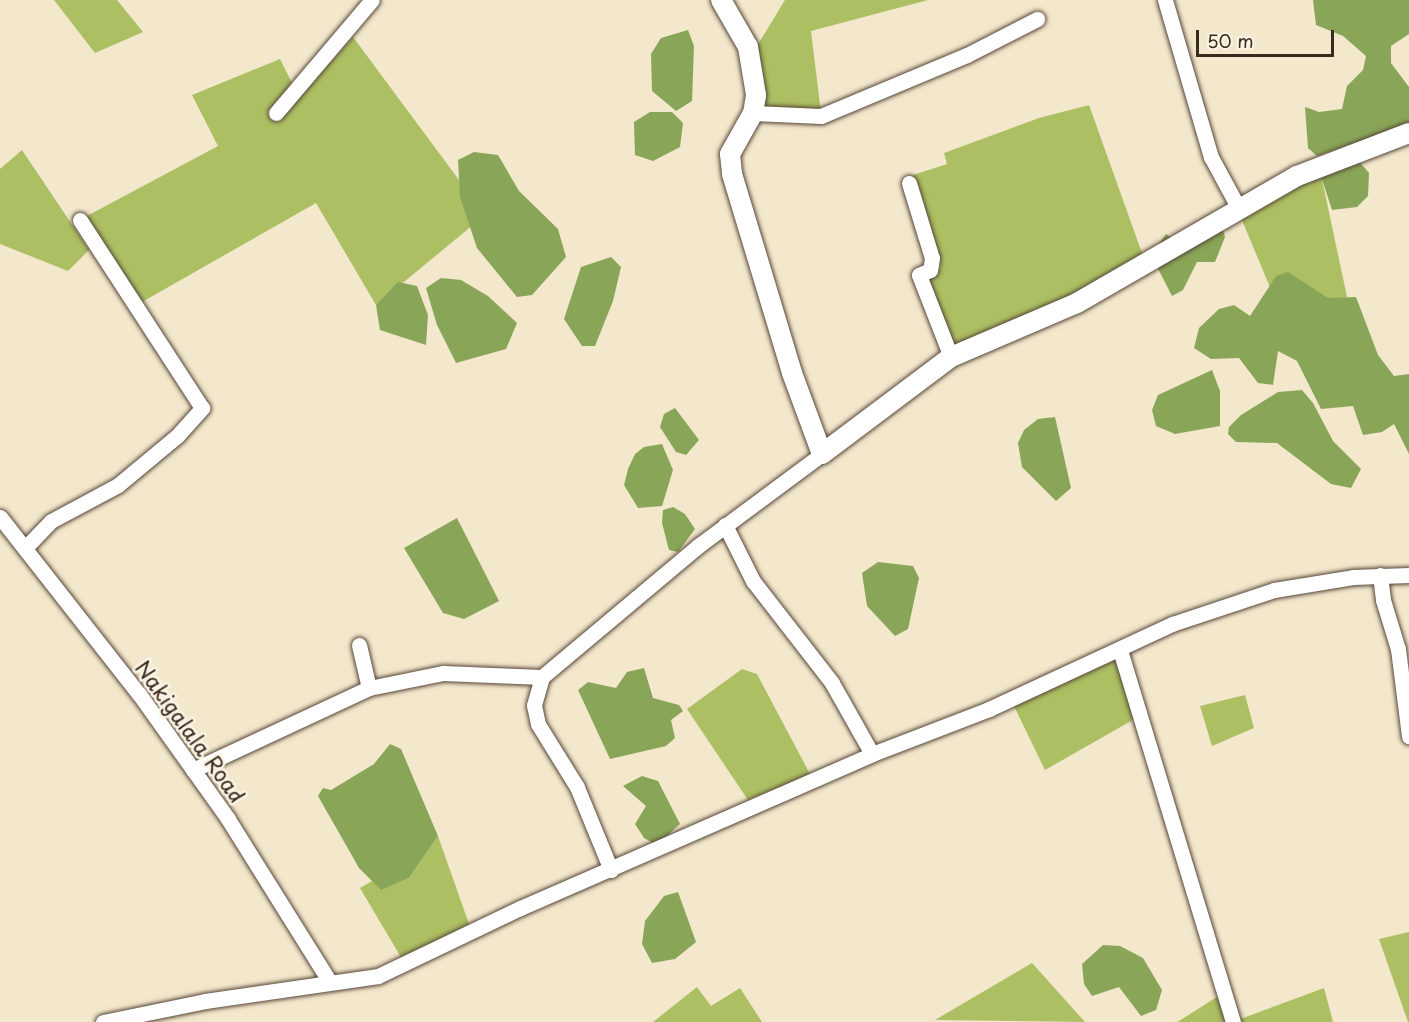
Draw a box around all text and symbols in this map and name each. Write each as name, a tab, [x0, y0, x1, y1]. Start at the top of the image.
scale bar	[1199, 18, 1337, 56]
text: 50 m	[1207, 27, 1254, 54]
street label: Nakigalala Road	[131, 655, 251, 807]

